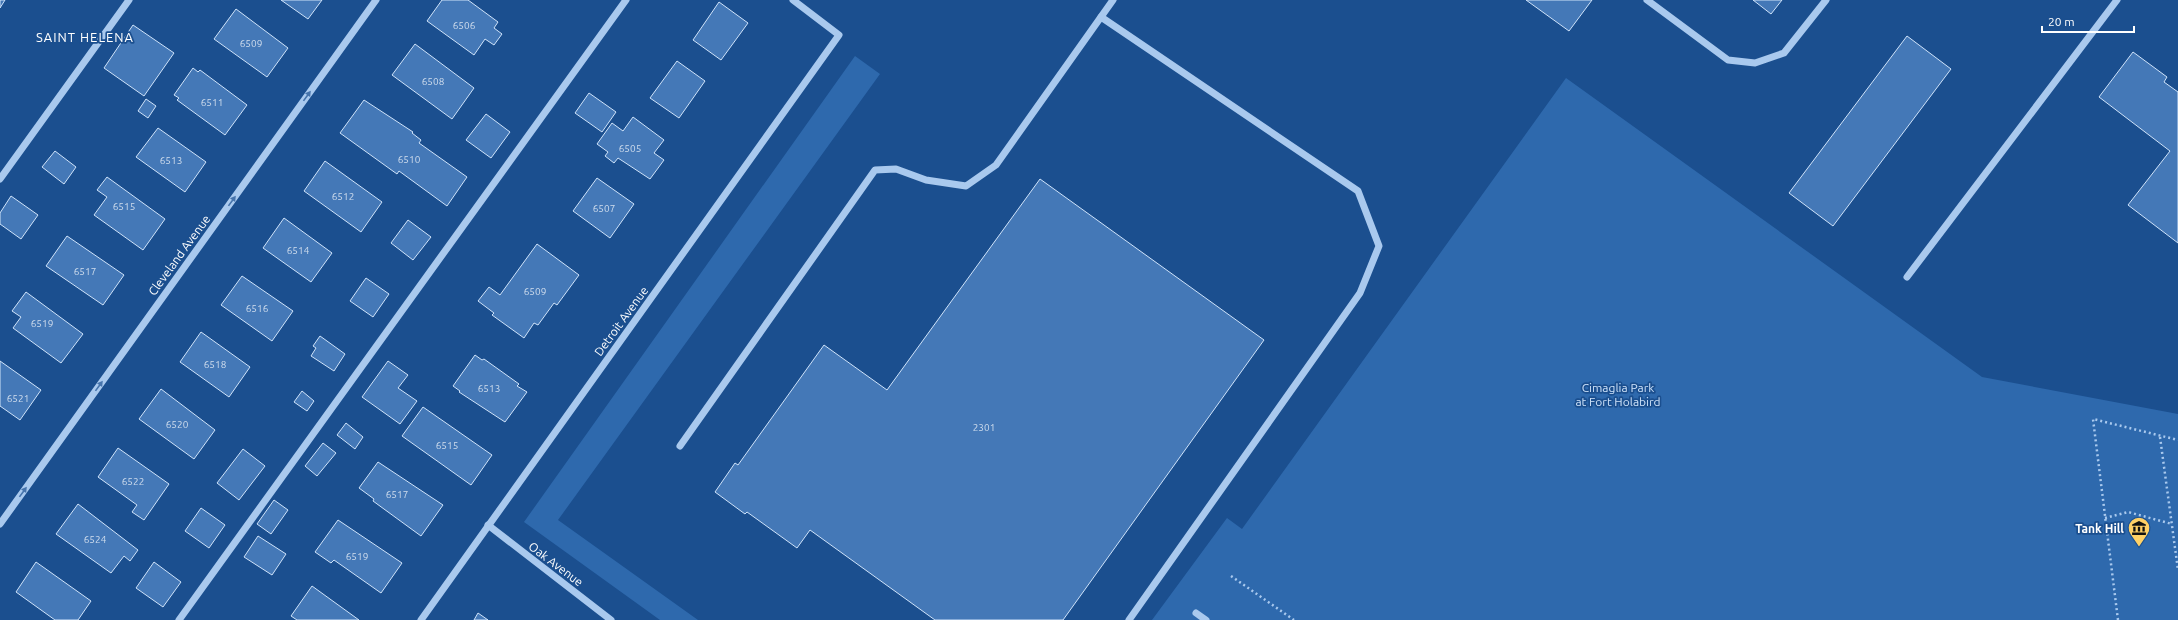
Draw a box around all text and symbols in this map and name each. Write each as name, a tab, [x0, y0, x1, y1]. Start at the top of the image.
scale bar	[2042, 8, 2134, 34]
text: 20 m	[2048, 15, 2075, 28]
house number: 6506	[453, 20, 476, 31]
district label: SAINT HELENA	[36, 30, 134, 44]
house number: 6509	[240, 38, 262, 49]
house number: 6508	[422, 76, 445, 87]
one-way arrow	[303, 90, 312, 101]
house number: 6511	[201, 97, 223, 108]
house number: 6505	[619, 143, 641, 154]
house number: 6510	[398, 154, 421, 165]
house number: 6513	[160, 155, 182, 166]
house number: 6512	[332, 191, 354, 202]
one-way arrow	[228, 196, 236, 206]
house number: 6515	[113, 201, 135, 212]
house number: 6507	[593, 203, 615, 214]
street label: Cleveland Avenue	[146, 212, 212, 298]
house number: 6514	[287, 245, 310, 256]
house number: 6517	[74, 266, 96, 277]
street label: Detroit Avenue	[592, 284, 650, 358]
house number: 6509	[524, 286, 546, 297]
house number: 6516	[246, 303, 269, 314]
house number: 6519	[31, 318, 53, 329]
house number: 6518	[204, 359, 227, 370]
one-way arrow	[95, 381, 103, 392]
park label: Cimaglia Park at Fort Holabird	[1575, 381, 1661, 408]
house number: 6513	[478, 383, 500, 394]
house number: 6521	[7, 393, 29, 404]
house number: 6520	[166, 419, 189, 430]
house number: 2301	[973, 422, 995, 433]
house number: 6515	[436, 440, 458, 451]
house number: 6522	[122, 476, 144, 487]
one-way arrow	[19, 487, 27, 497]
house number: 6517	[386, 489, 408, 500]
museum icon: Tank Hill	[2126, 515, 2152, 548]
place label: Tank Hill	[2075, 522, 2124, 535]
house number: 6524	[84, 534, 107, 545]
street label: Oak Avenue	[526, 539, 586, 589]
house number: 6519	[346, 551, 368, 562]

